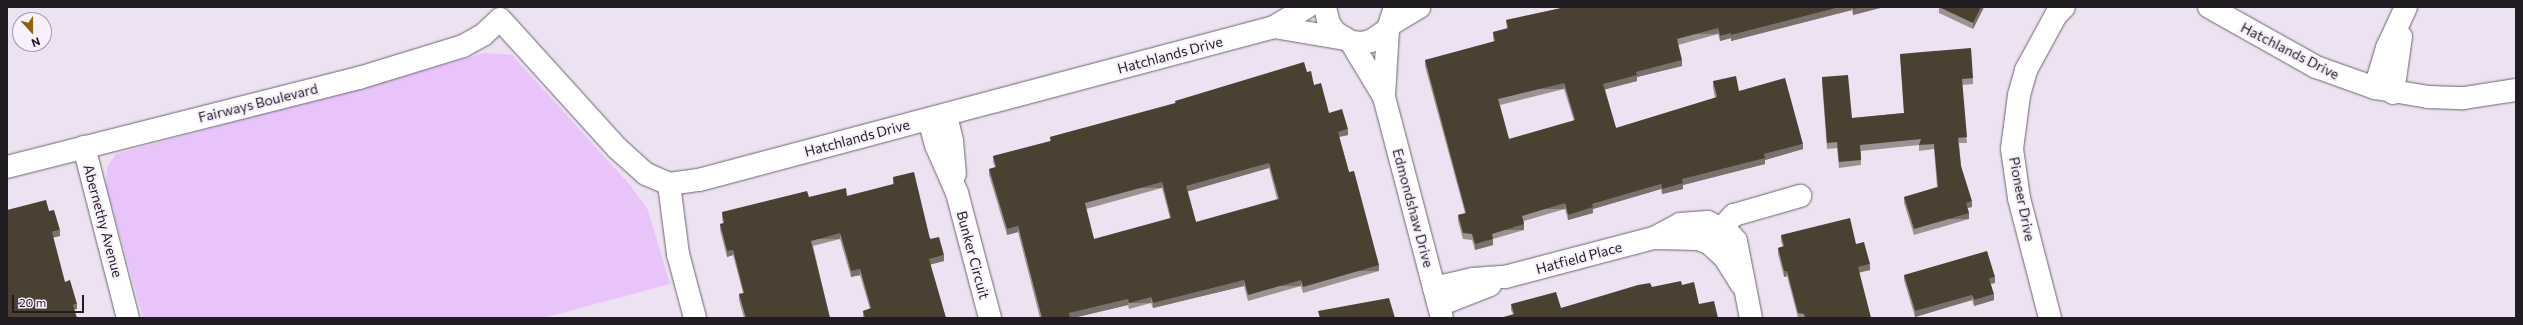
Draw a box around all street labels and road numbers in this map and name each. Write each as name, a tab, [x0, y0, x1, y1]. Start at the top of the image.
street label: Hatchlands Drive	[2238, 19, 2342, 83]
street label: Hatchlands Drive	[1116, 33, 1224, 77]
street label: Fairways Boulevard	[197, 80, 319, 126]
street label: Hatchlands Drive	[803, 116, 911, 160]
street label: Edmondshaw Drive	[1389, 147, 1437, 269]
street label: Pioneer Drive	[2006, 155, 2038, 243]
street label: Abernethy Avenue	[80, 163, 126, 279]
street label: Bunker Circuit	[953, 209, 993, 301]
street label: Hatfield Place	[1534, 238, 1624, 278]

